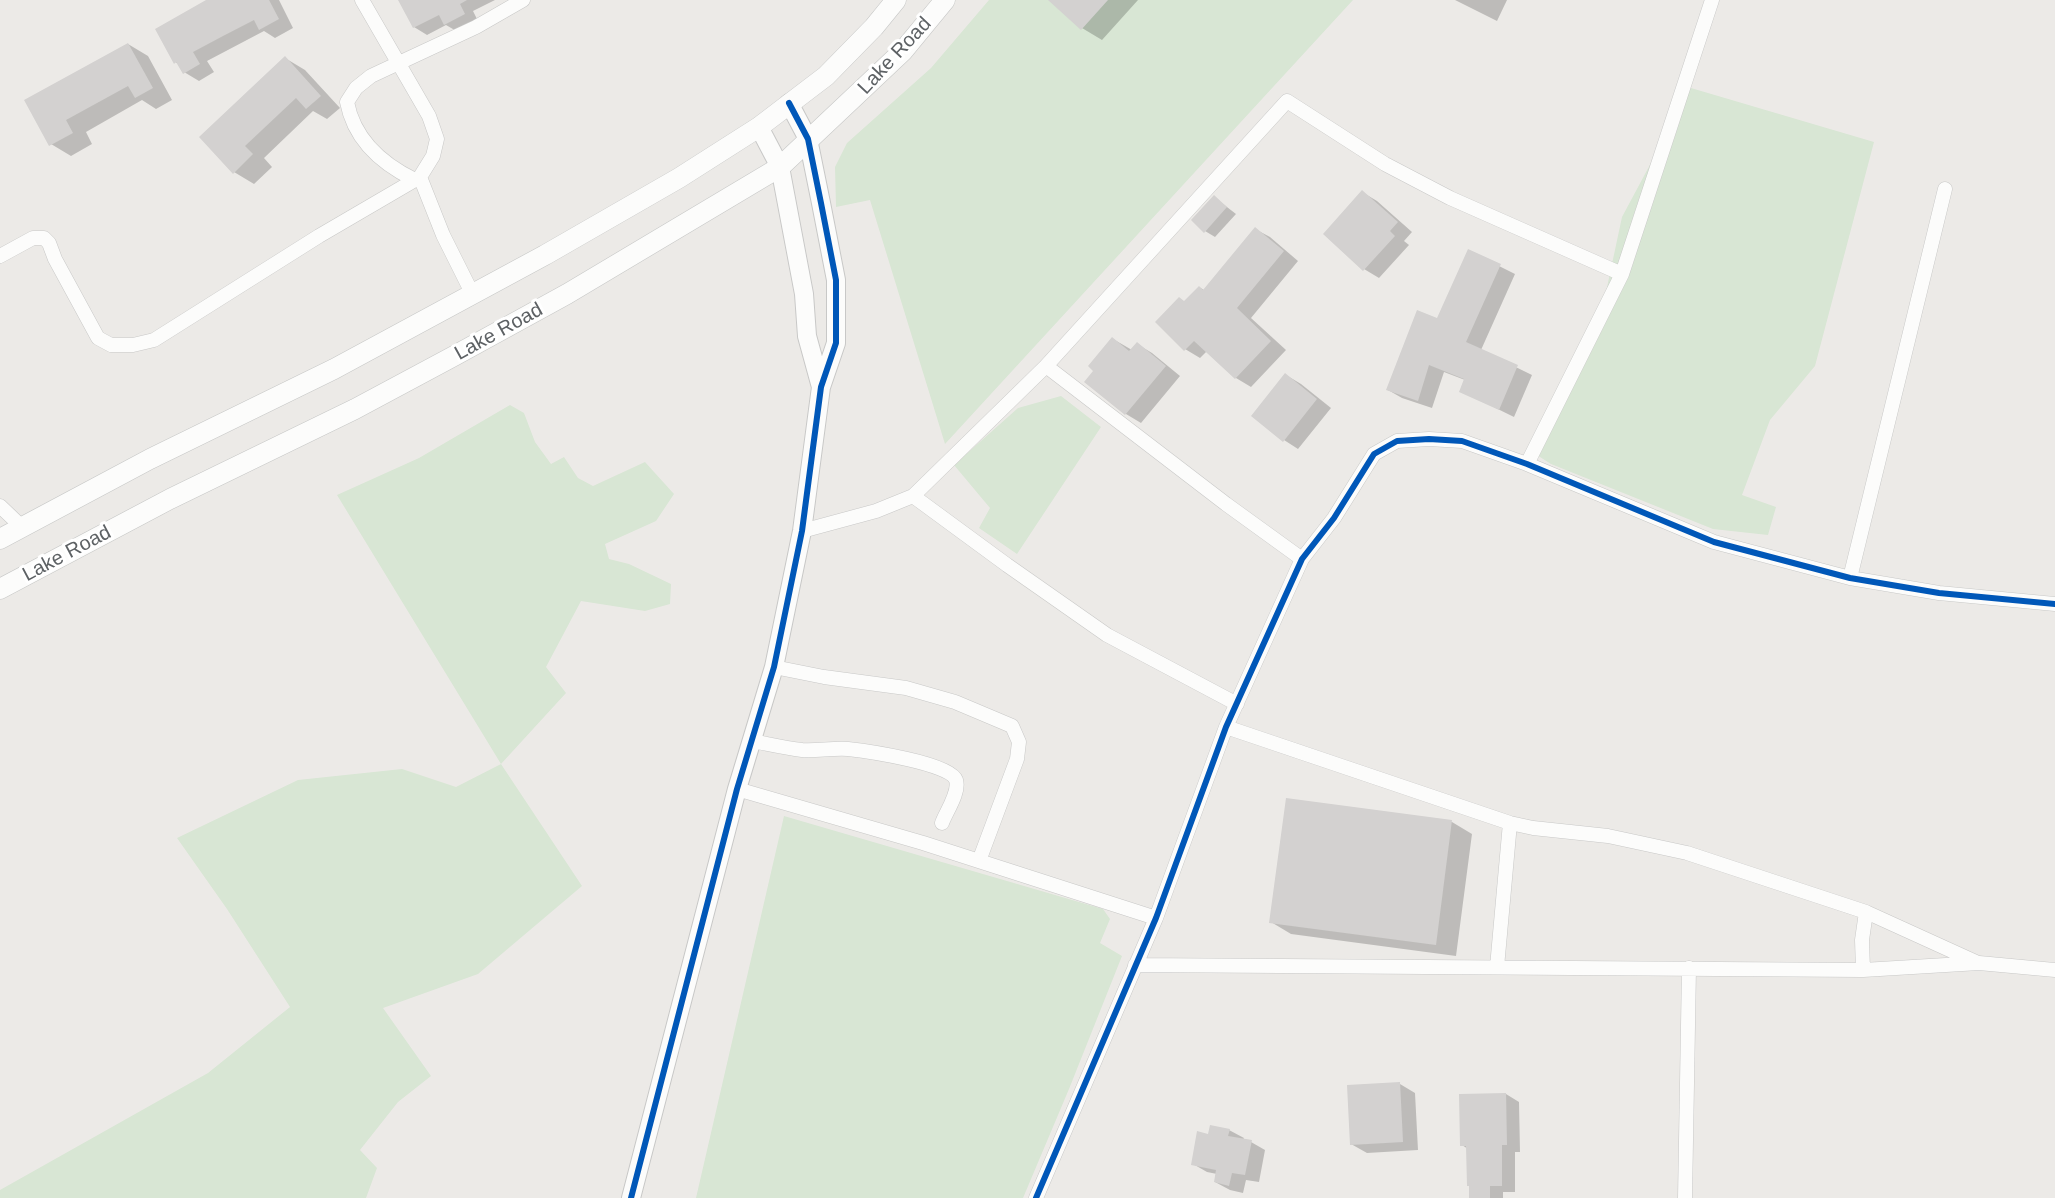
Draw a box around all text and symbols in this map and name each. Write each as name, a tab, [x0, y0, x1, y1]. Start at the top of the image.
street label: Lake Road	[853, 12, 937, 100]
street label: Lake Road	[451, 298, 547, 366]
street label: Lake Road	[19, 521, 115, 587]

